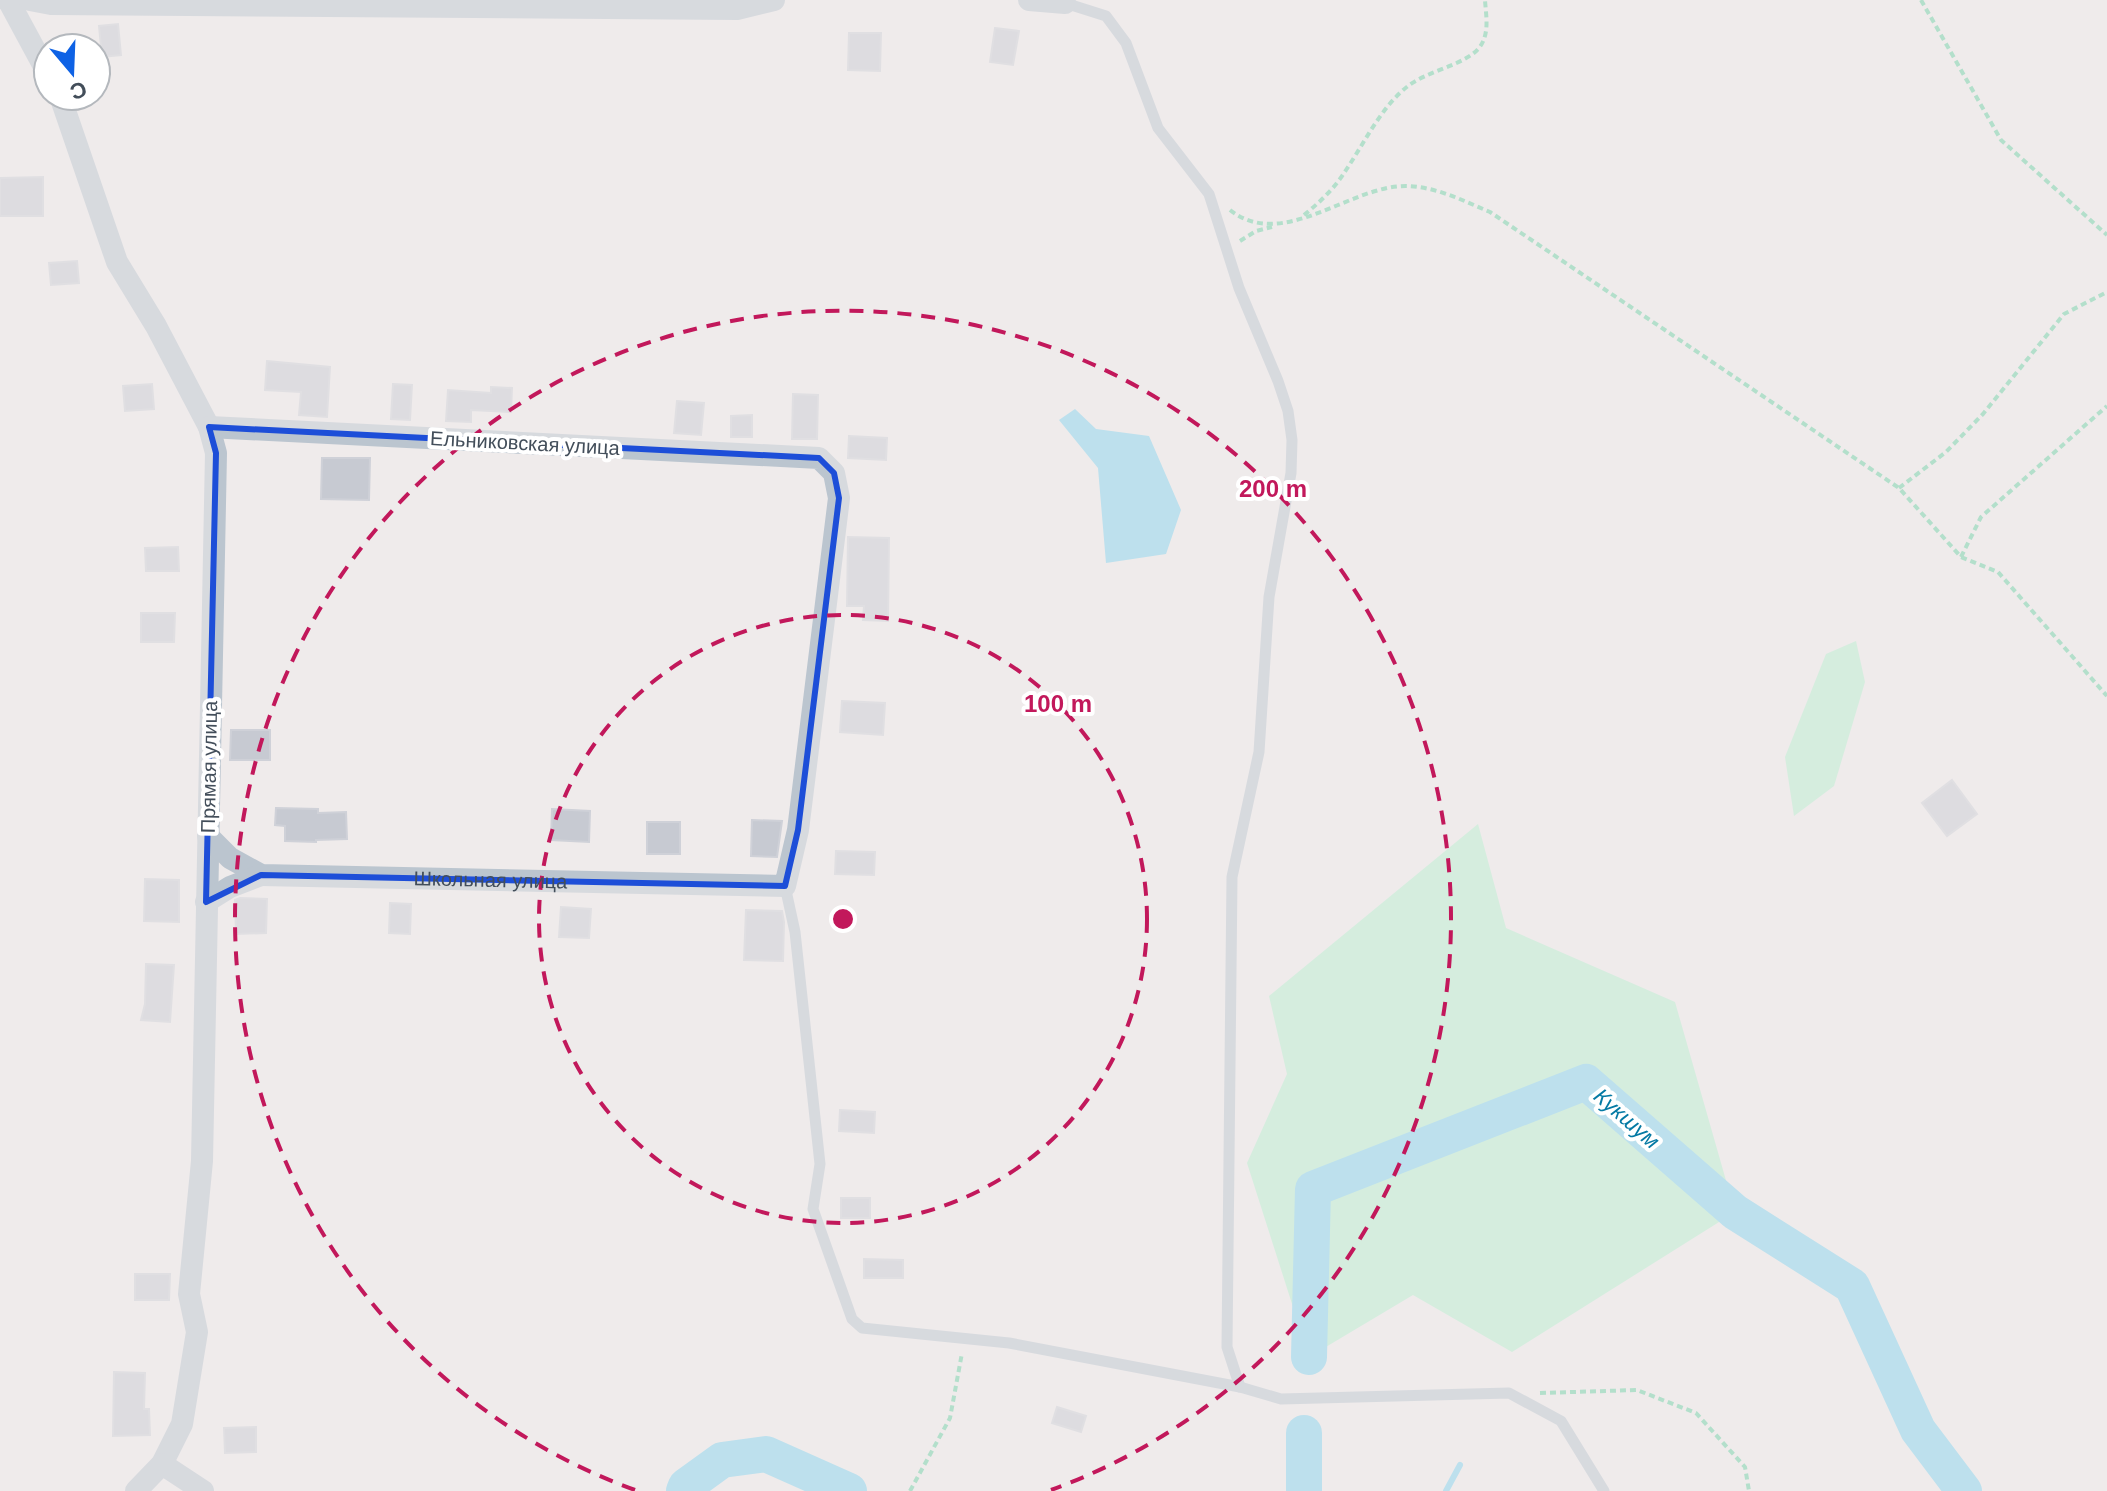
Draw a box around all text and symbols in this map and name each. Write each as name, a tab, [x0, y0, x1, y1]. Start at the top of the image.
north arrow	[32, 32, 112, 112]
text: С	[67, 76, 90, 105]
street label: Ельниковская улица	[430, 427, 621, 459]
text: 200 m	[1239, 475, 1307, 502]
text: 100 m	[1024, 690, 1092, 717]
street label: Прямая улица	[197, 700, 221, 833]
street label: Школьная улица	[413, 867, 568, 892]
centre of rings	[829, 905, 857, 933]
water label: Кукшум	[1589, 1083, 1664, 1154]

